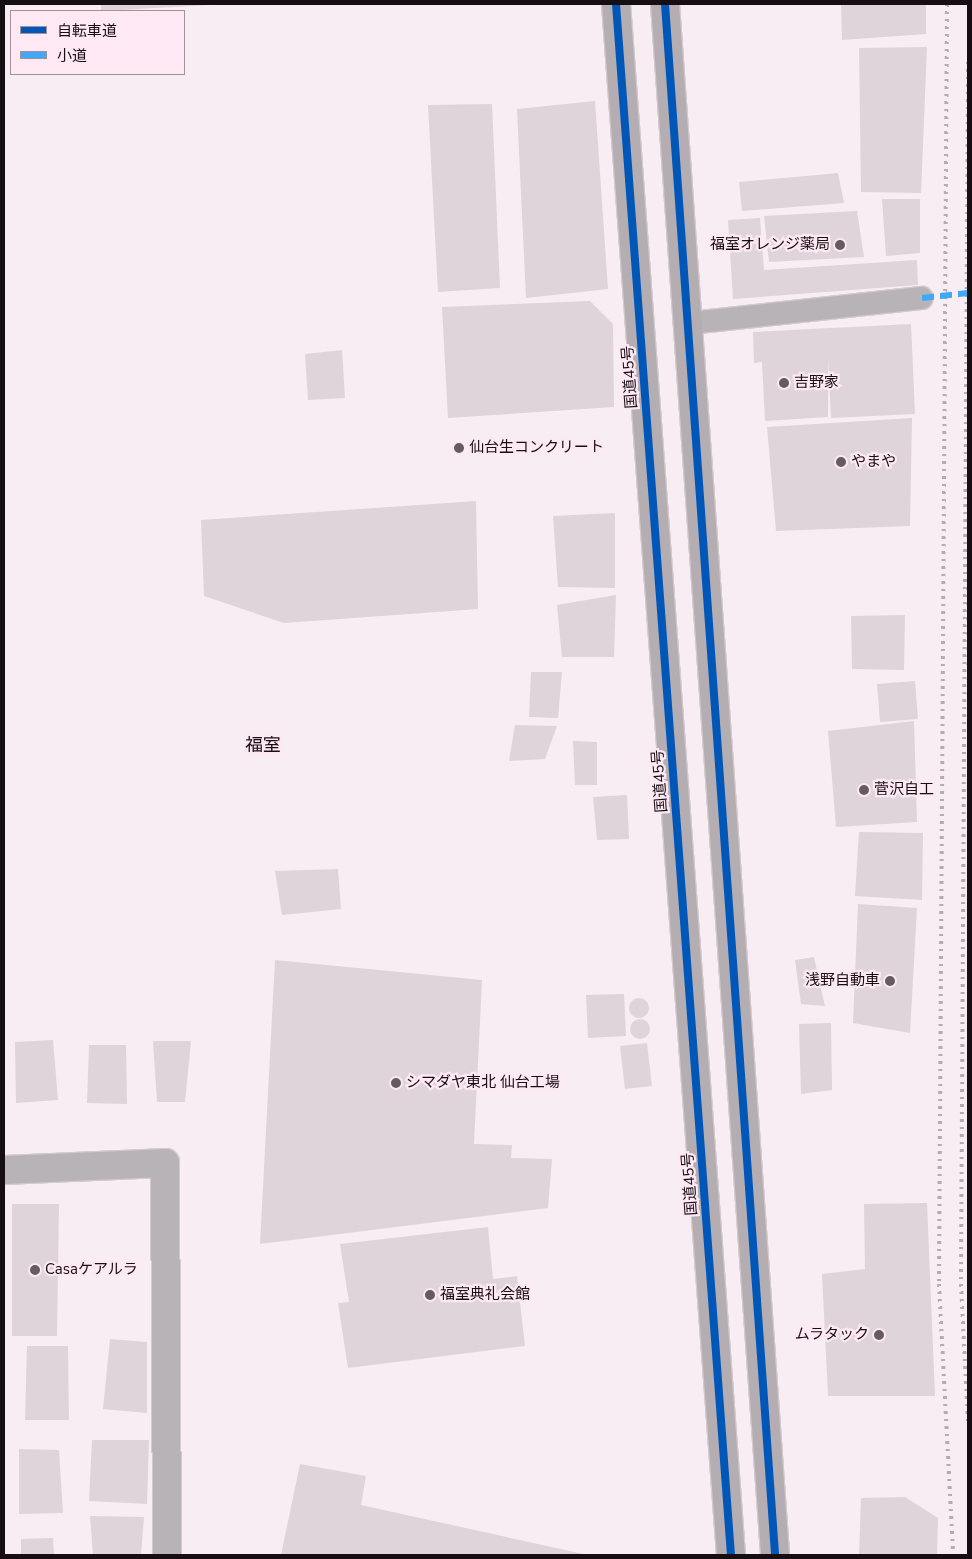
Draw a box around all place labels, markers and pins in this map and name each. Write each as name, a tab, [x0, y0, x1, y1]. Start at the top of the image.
place label: 福室オレンジ薬局	[710, 236, 830, 254]
marker: 福室オレンジ薬局	[834, 239, 846, 251]
place label: 吉野家	[794, 374, 839, 392]
marker: 吉野家	[778, 377, 790, 389]
place label: 仙台生コンクリート	[469, 439, 604, 457]
marker: 仙台生コンクリート	[453, 442, 465, 454]
place label: やまや	[851, 453, 896, 471]
marker: やまや	[835, 456, 847, 468]
place label: 菅沢自工	[874, 781, 934, 799]
marker: 菅沢自工	[858, 784, 870, 796]
place label: 浅野自動車	[805, 972, 880, 990]
marker: 浅野自動車	[884, 975, 896, 987]
place label: シマダヤ東北 仙台工場	[406, 1074, 560, 1092]
marker: シマダヤ東北 仙台工場	[390, 1077, 402, 1089]
place label: Casaケアルラ	[45, 1261, 138, 1279]
marker: Casaケアルラ	[29, 1264, 41, 1276]
place label: 福室典礼会館	[440, 1286, 530, 1304]
marker: 福室典礼会館	[424, 1289, 436, 1301]
place label: ムラタック	[794, 1326, 869, 1344]
marker: ムラタック	[873, 1329, 885, 1341]

